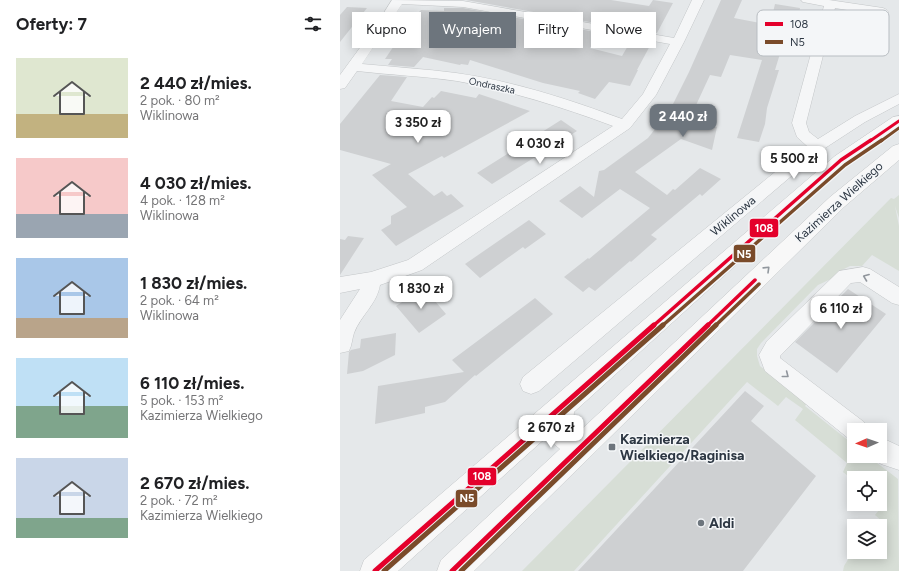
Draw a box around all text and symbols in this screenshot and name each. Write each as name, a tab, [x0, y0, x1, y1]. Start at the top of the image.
legend	[757, 10, 889, 56]
chip: Kupno	[352, 12, 421, 48]
chip: Wynajem	[429, 12, 516, 48]
chip: Filtry	[524, 12, 583, 48]
chip: Nowe	[591, 12, 656, 48]
icon: filters	[302, 13, 324, 35]
text: Oferty: 7	[16, 14, 87, 34]
text: 108	[790, 18, 809, 31]
text: N5	[790, 36, 805, 49]
text: 2 440 zł/mies.	[140, 73, 252, 93]
icon: home	[48, 74, 96, 122]
street label: Ondraszka	[468, 74, 516, 97]
text: 2 pok. · 80 m²	[140, 93, 220, 108]
pin: 2 440 zł	[642, 104, 724, 138]
text: Wiklinowa	[140, 108, 199, 123]
text: 2 440 zł	[659, 109, 707, 124]
pin: 3 350 zł	[377, 110, 459, 144]
text: 3 350 zł	[395, 115, 441, 130]
pin: 4 030 zł	[499, 131, 581, 165]
text: 4 030 zł	[516, 136, 564, 151]
pin: 5 500 zł	[753, 146, 835, 180]
text: 5 500 zł	[770, 151, 818, 166]
street label: Kazimierza Wielkiego	[792, 159, 886, 245]
text: 4 030 zł/mies.	[140, 173, 252, 193]
icon: home	[48, 174, 96, 222]
text: 4 pok. · 128 m²	[140, 193, 225, 208]
street label: Wiklinowa	[708, 193, 758, 239]
text: Wiklinowa	[140, 208, 199, 223]
line badge: 108	[749, 218, 779, 238]
text: 108	[755, 222, 774, 235]
line badge: N5	[733, 244, 756, 263]
text: N5	[737, 248, 751, 261]
one-way arrow	[762, 266, 770, 274]
text: 1 830 zł/mies.	[140, 273, 247, 293]
icon: home	[48, 274, 96, 322]
one-way arrow	[862, 274, 869, 282]
pin: 1 830 zł	[380, 276, 462, 310]
text: 1 830 zł	[398, 281, 444, 296]
text: 2 pok. · 64 m²	[140, 293, 219, 308]
pin: 6 110 zł	[800, 296, 882, 330]
text: 6 110 zł	[819, 301, 863, 316]
text: Wiklinowa	[140, 308, 199, 323]
one-way arrow	[781, 370, 788, 377]
text: 6 110 zł/mies.	[140, 373, 244, 393]
icon: home	[48, 374, 96, 422]
text: 5 pok. · 153 m²	[140, 393, 224, 408]
text: Kazimierza Wielkiego	[140, 408, 263, 423]
pin: 2 670 zł	[510, 415, 592, 449]
text: 2 670 zł	[528, 420, 574, 435]
north arrow	[847, 423, 887, 463]
map controls	[847, 423, 887, 559]
place label: Kazimierza Wielkiego/Raginisa	[620, 431, 744, 464]
marker: Kazimierza Wielkiego/Raginisa	[607, 442, 617, 452]
line badge: 108	[467, 467, 497, 486]
text: 108	[473, 470, 492, 483]
button: locate	[847, 471, 887, 511]
text: 2 670 zł/mies.	[140, 473, 249, 493]
icon: home	[48, 474, 96, 522]
line badge: N5	[455, 489, 478, 508]
text: N5	[460, 492, 474, 505]
text: 2 pok. · 72 m²	[140, 493, 218, 508]
text: Kazimierza Wielkiego	[140, 508, 263, 523]
place label: Aldi	[709, 515, 734, 532]
marker: Aldi	[696, 518, 706, 528]
button: layers	[847, 519, 887, 559]

